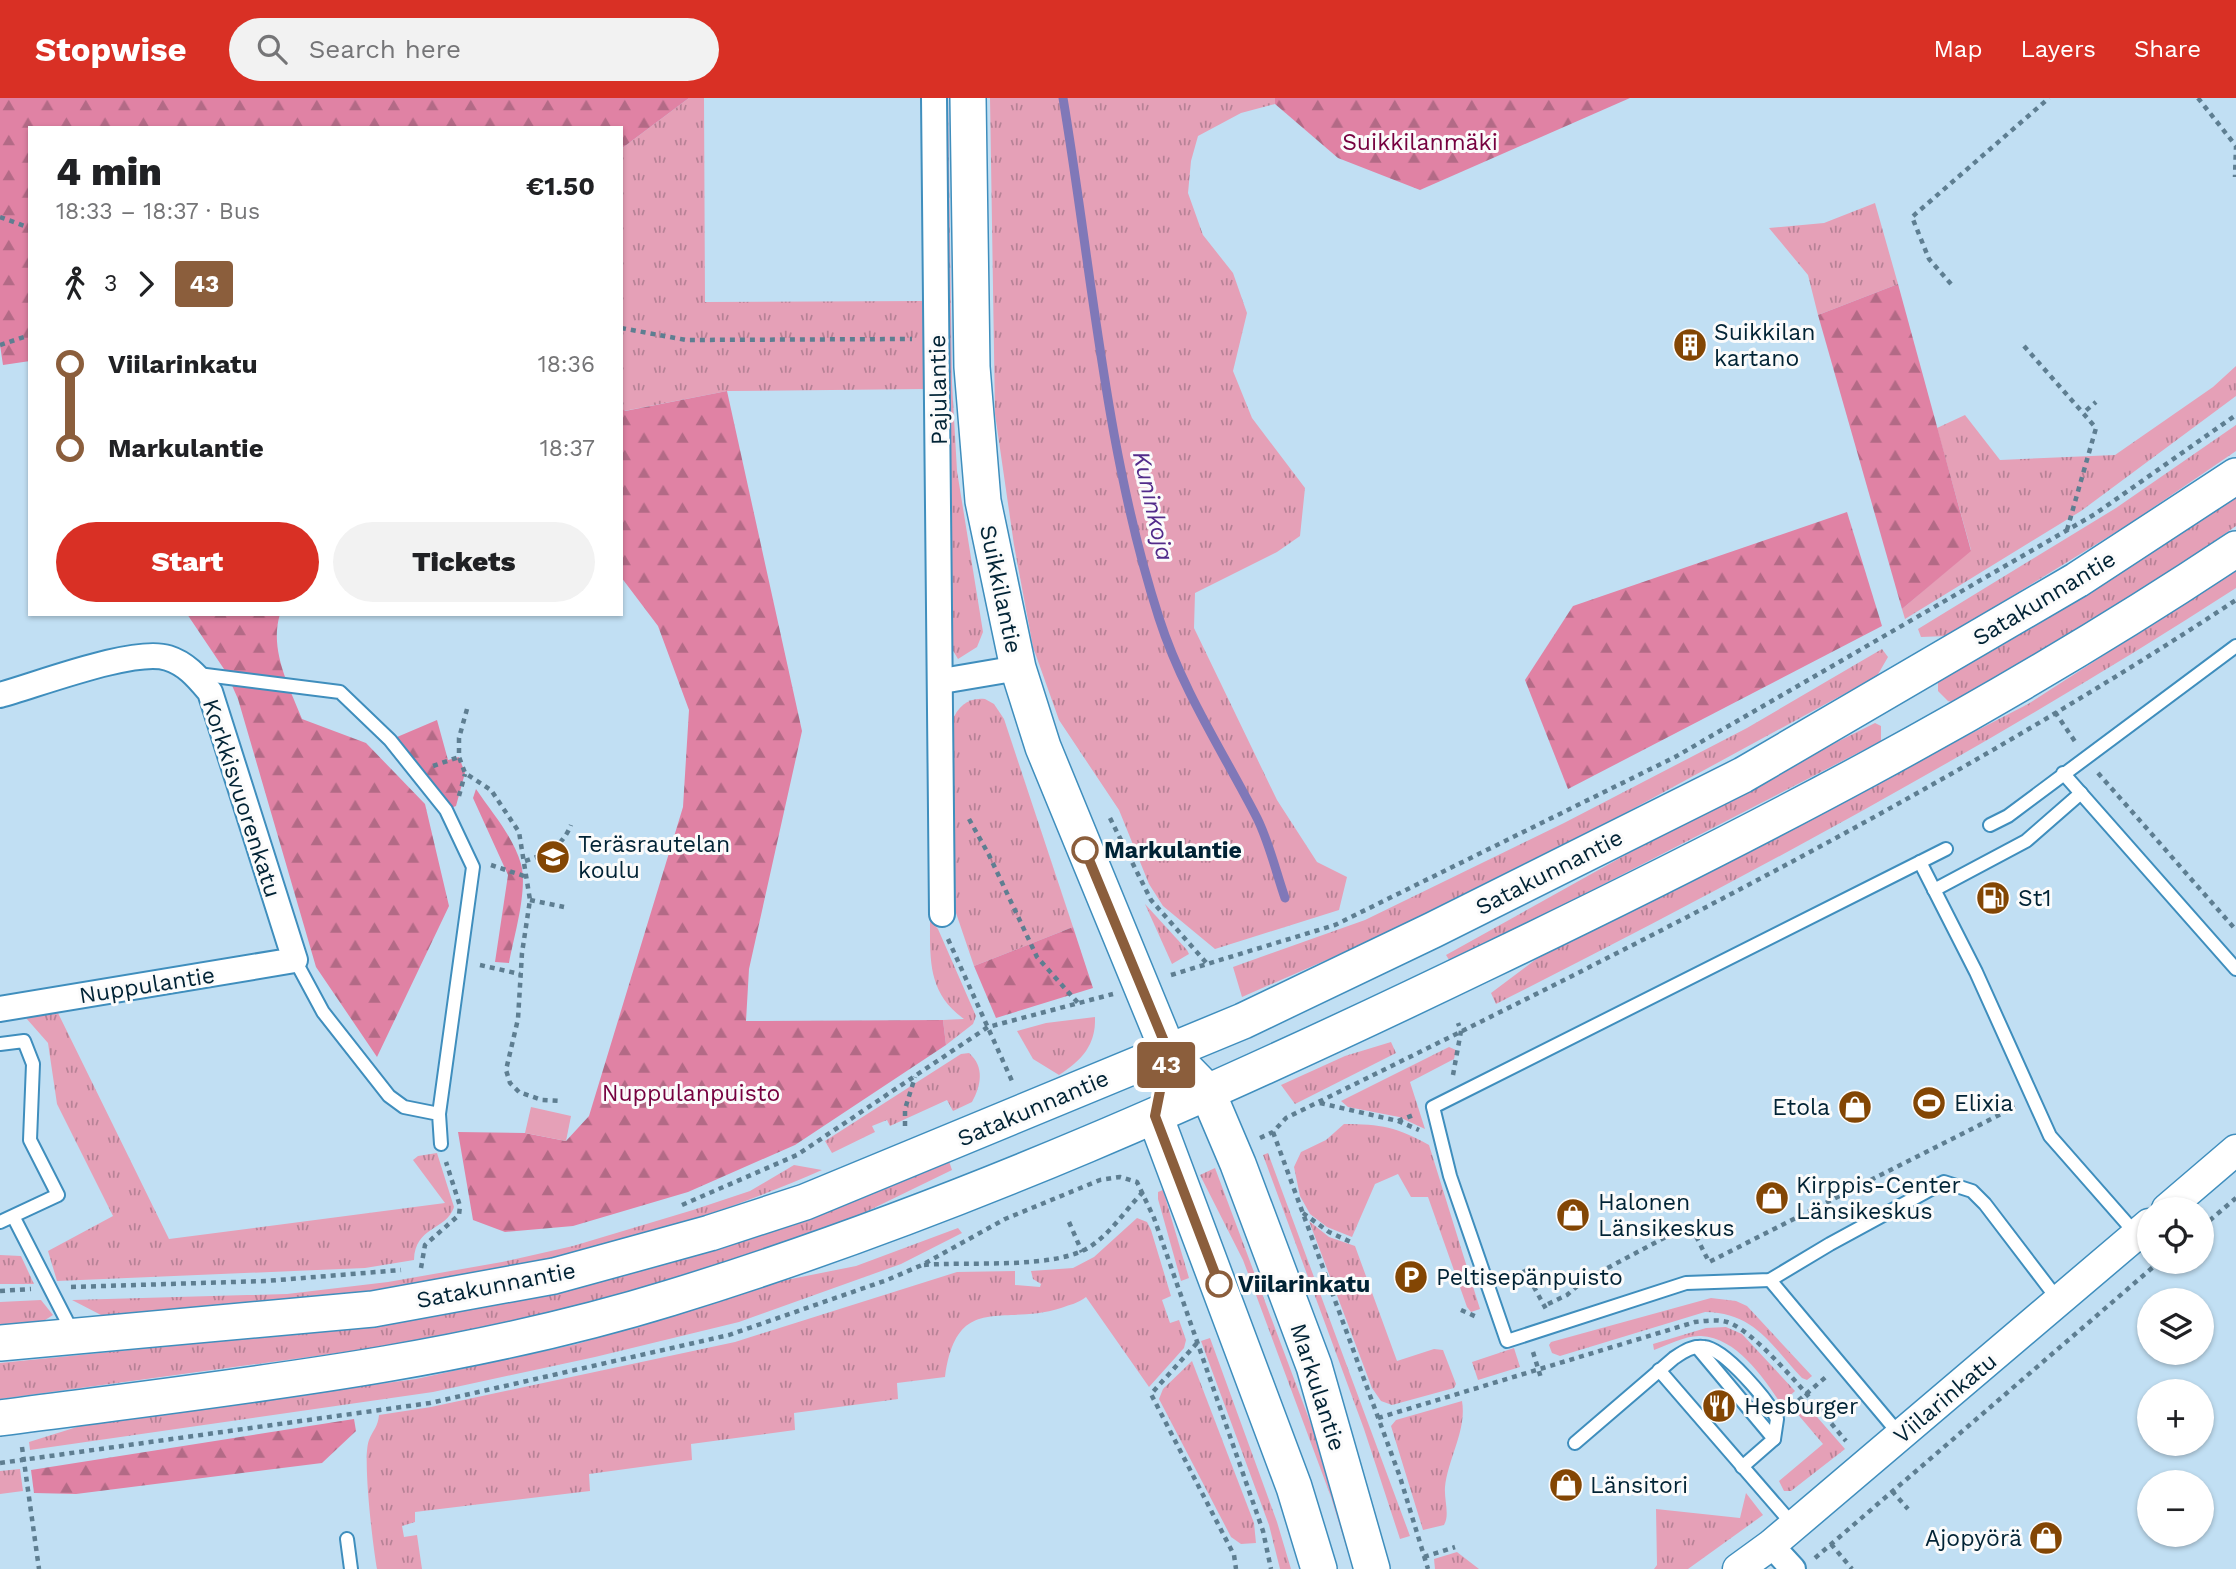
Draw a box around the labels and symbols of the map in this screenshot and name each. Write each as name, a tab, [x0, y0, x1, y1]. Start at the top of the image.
park label: Suikkilanmäki	[1342, 129, 1498, 156]
place label: Suikkilan kartano	[1714, 319, 1815, 372]
building icon: Suikkilan kartano	[1671, 326, 1709, 364]
street label: Pajulantie	[924, 335, 953, 445]
water label: Kuninkoja	[1127, 448, 1179, 564]
street label: Suikkilantie	[974, 523, 1027, 656]
street label: Satakunnantie	[1968, 545, 2120, 652]
street label: Korkkisvuorenkatu	[197, 696, 286, 901]
street label: Satakunnantie	[1471, 824, 1627, 921]
place label: Teräsrautelan koulu	[578, 831, 730, 884]
marker: Markulantie	[1072, 837, 1098, 863]
place label: Markulantie	[1104, 837, 1242, 864]
school or university icon: Teräsrautelan koulu	[534, 838, 572, 876]
fuel station icon: St1	[1974, 879, 2012, 917]
place label: St1	[2018, 885, 2051, 912]
street label: Nuppulantie	[77, 961, 217, 1010]
line badge: 43	[1134, 1042, 1198, 1088]
street label: Satakunnantie	[954, 1064, 1113, 1152]
park label: Nuppulanpuisto	[602, 1080, 780, 1107]
sports icon: Elixia	[1910, 1084, 1948, 1122]
shop icon: Etola	[1836, 1088, 1874, 1126]
place label: Elixia	[1954, 1090, 2013, 1117]
place label: Etola	[1772, 1094, 1830, 1121]
place label: Kirppis-Center Länsikeskus	[1796, 1172, 1961, 1225]
shop icon: Kirppis-Center Länsikeskus	[1753, 1179, 1791, 1217]
place label: Halonen Länsikeskus	[1598, 1189, 1735, 1242]
shop icon: Halonen Länsikeskus	[1554, 1196, 1592, 1234]
street label: Satakunnantie	[414, 1257, 578, 1314]
parking icon: Peltisepänpuisto	[1392, 1258, 1430, 1296]
place label: Peltisepänpuisto	[1436, 1264, 1623, 1291]
marker: Viilarinkatu	[1206, 1271, 1232, 1297]
place label: Viilarinkatu	[1238, 1271, 1370, 1298]
street label: Markulantie	[1284, 1320, 1351, 1454]
street label: Viilarinkatu	[1888, 1348, 2002, 1449]
restaurant icon: Hesburger	[1700, 1387, 1738, 1425]
place label: Hesburger	[1744, 1393, 1858, 1420]
shop icon: Länsitori	[1547, 1466, 1585, 1504]
place label: Länsitori	[1590, 1472, 1688, 1499]
shop icon: Ajopyörä	[2027, 1519, 2065, 1557]
place label: Ajopyörä	[1925, 1525, 2022, 1552]

